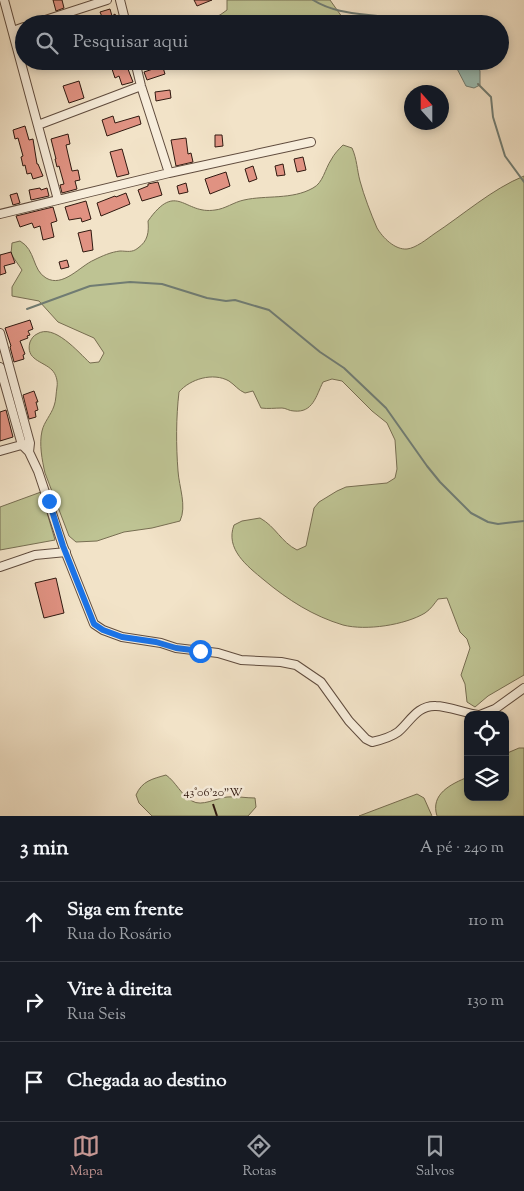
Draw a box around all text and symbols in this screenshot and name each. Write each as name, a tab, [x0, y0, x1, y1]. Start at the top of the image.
search box	[15, 15, 509, 70]
icon: search	[33, 29, 61, 57]
text: Pesquisar aqui	[73, 29, 188, 56]
north arrow	[404, 85, 449, 130]
route end	[38, 490, 61, 513]
route start	[189, 640, 212, 663]
map controls	[464, 711, 509, 801]
button: locate	[464, 711, 509, 756]
button: layers	[464, 756, 509, 801]
text: 43°06'20"W	[183, 784, 243, 802]
text: 3 min	[20, 834, 69, 864]
text: A pé · 240 m	[420, 837, 504, 860]
text: Siga em frente	[67, 897, 183, 924]
icon: ahead	[20, 908, 48, 936]
text: 110 m	[468, 910, 504, 933]
text: Rua do Rosário	[67, 924, 172, 947]
text: Vire à direita	[67, 977, 172, 1004]
icon: right	[20, 988, 48, 1016]
text: 130 m	[467, 990, 504, 1013]
text: Rua Seis	[67, 1004, 126, 1027]
icon: arrive	[20, 1068, 48, 1096]
text: Chegada ao destino	[67, 1068, 227, 1095]
tab: Mapa	[70, 1132, 103, 1182]
tab: Rotas	[242, 1132, 276, 1182]
tab: Salvos	[416, 1132, 454, 1182]

